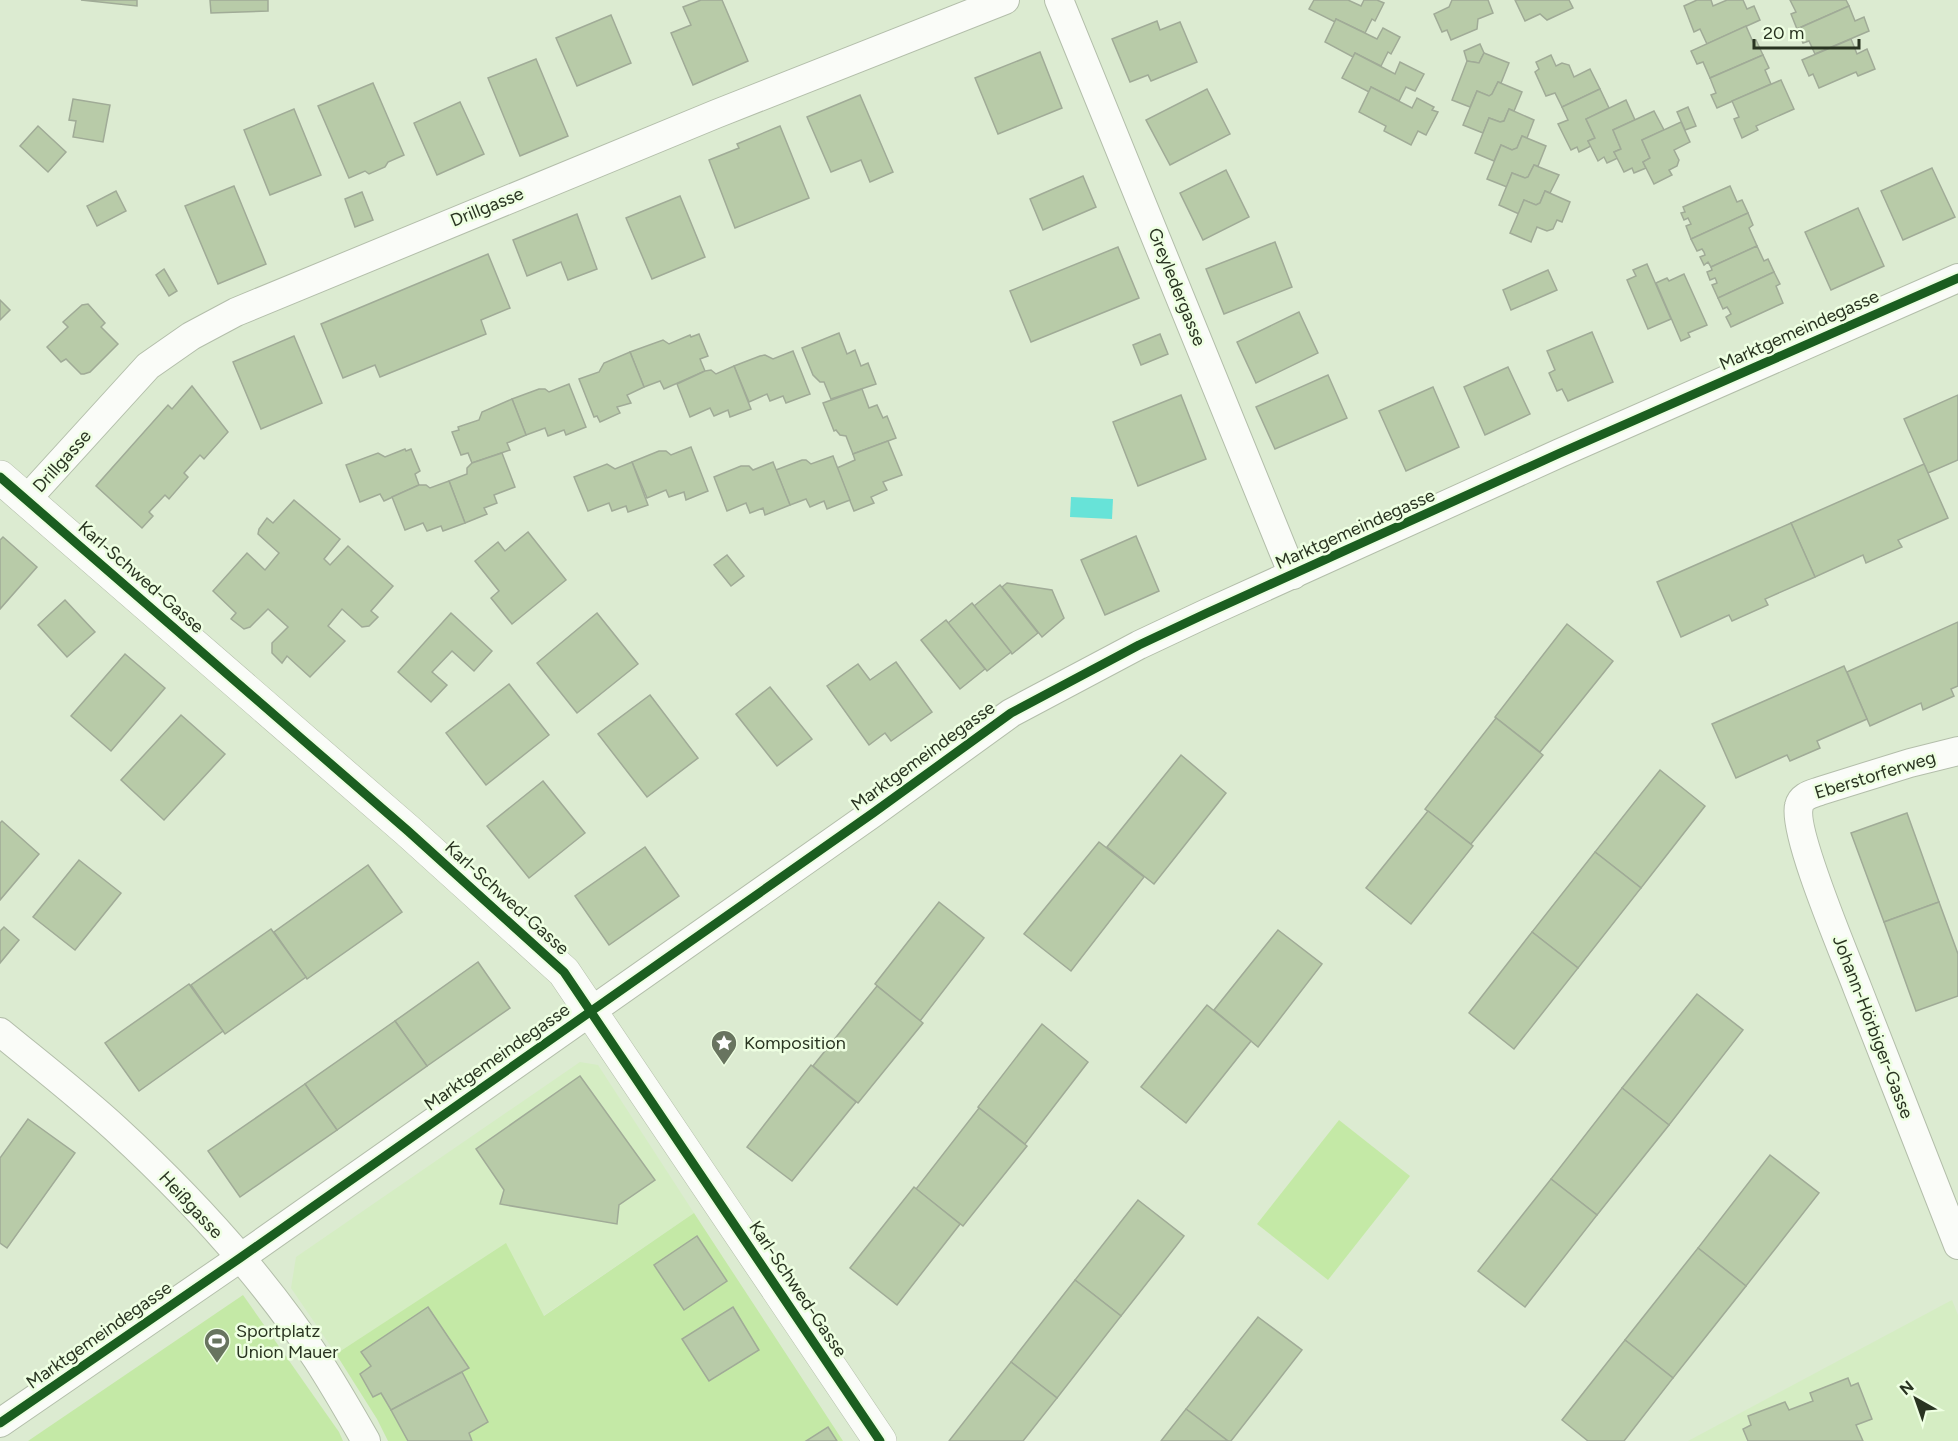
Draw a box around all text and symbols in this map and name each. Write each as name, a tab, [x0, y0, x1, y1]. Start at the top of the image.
scale bar	[1754, 12, 1859, 50]
text: 20 m	[1763, 22, 1804, 44]
street label: Drillgasse	[447, 182, 527, 232]
street label: Greyledergasse	[1143, 225, 1211, 349]
street label: Marktgemeindegasse	[1716, 285, 1882, 375]
street label: Drillgasse	[28, 425, 96, 497]
street label: Marktgemeindegasse	[1272, 484, 1438, 574]
street label: Karl-Schwed-Gasse	[74, 516, 209, 638]
street label: Marktgemeindegasse	[847, 696, 999, 816]
street label: Eberstorferweg	[1812, 746, 1938, 804]
street label: Karl-Schwed-Gasse	[440, 836, 574, 960]
street label: Johann-Hörbiger-Gasse	[1828, 932, 1918, 1122]
street label: Marktgemeindegasse	[420, 998, 574, 1115]
place icon: Komposition	[709, 1028, 739, 1066]
place label: Komposition	[744, 1032, 846, 1054]
street label: Heißgasse	[154, 1167, 228, 1243]
street label: Karl-Schwed-Gasse	[744, 1217, 852, 1361]
street label: Marktgemeindegasse	[22, 1276, 176, 1393]
place label: Sportplatz Union Mauer	[236, 1320, 338, 1363]
sports icon: Sportplatz Union Mauer	[202, 1326, 232, 1364]
north arrow	[1886, 1369, 1946, 1429]
text: N	[1896, 1377, 1918, 1399]

